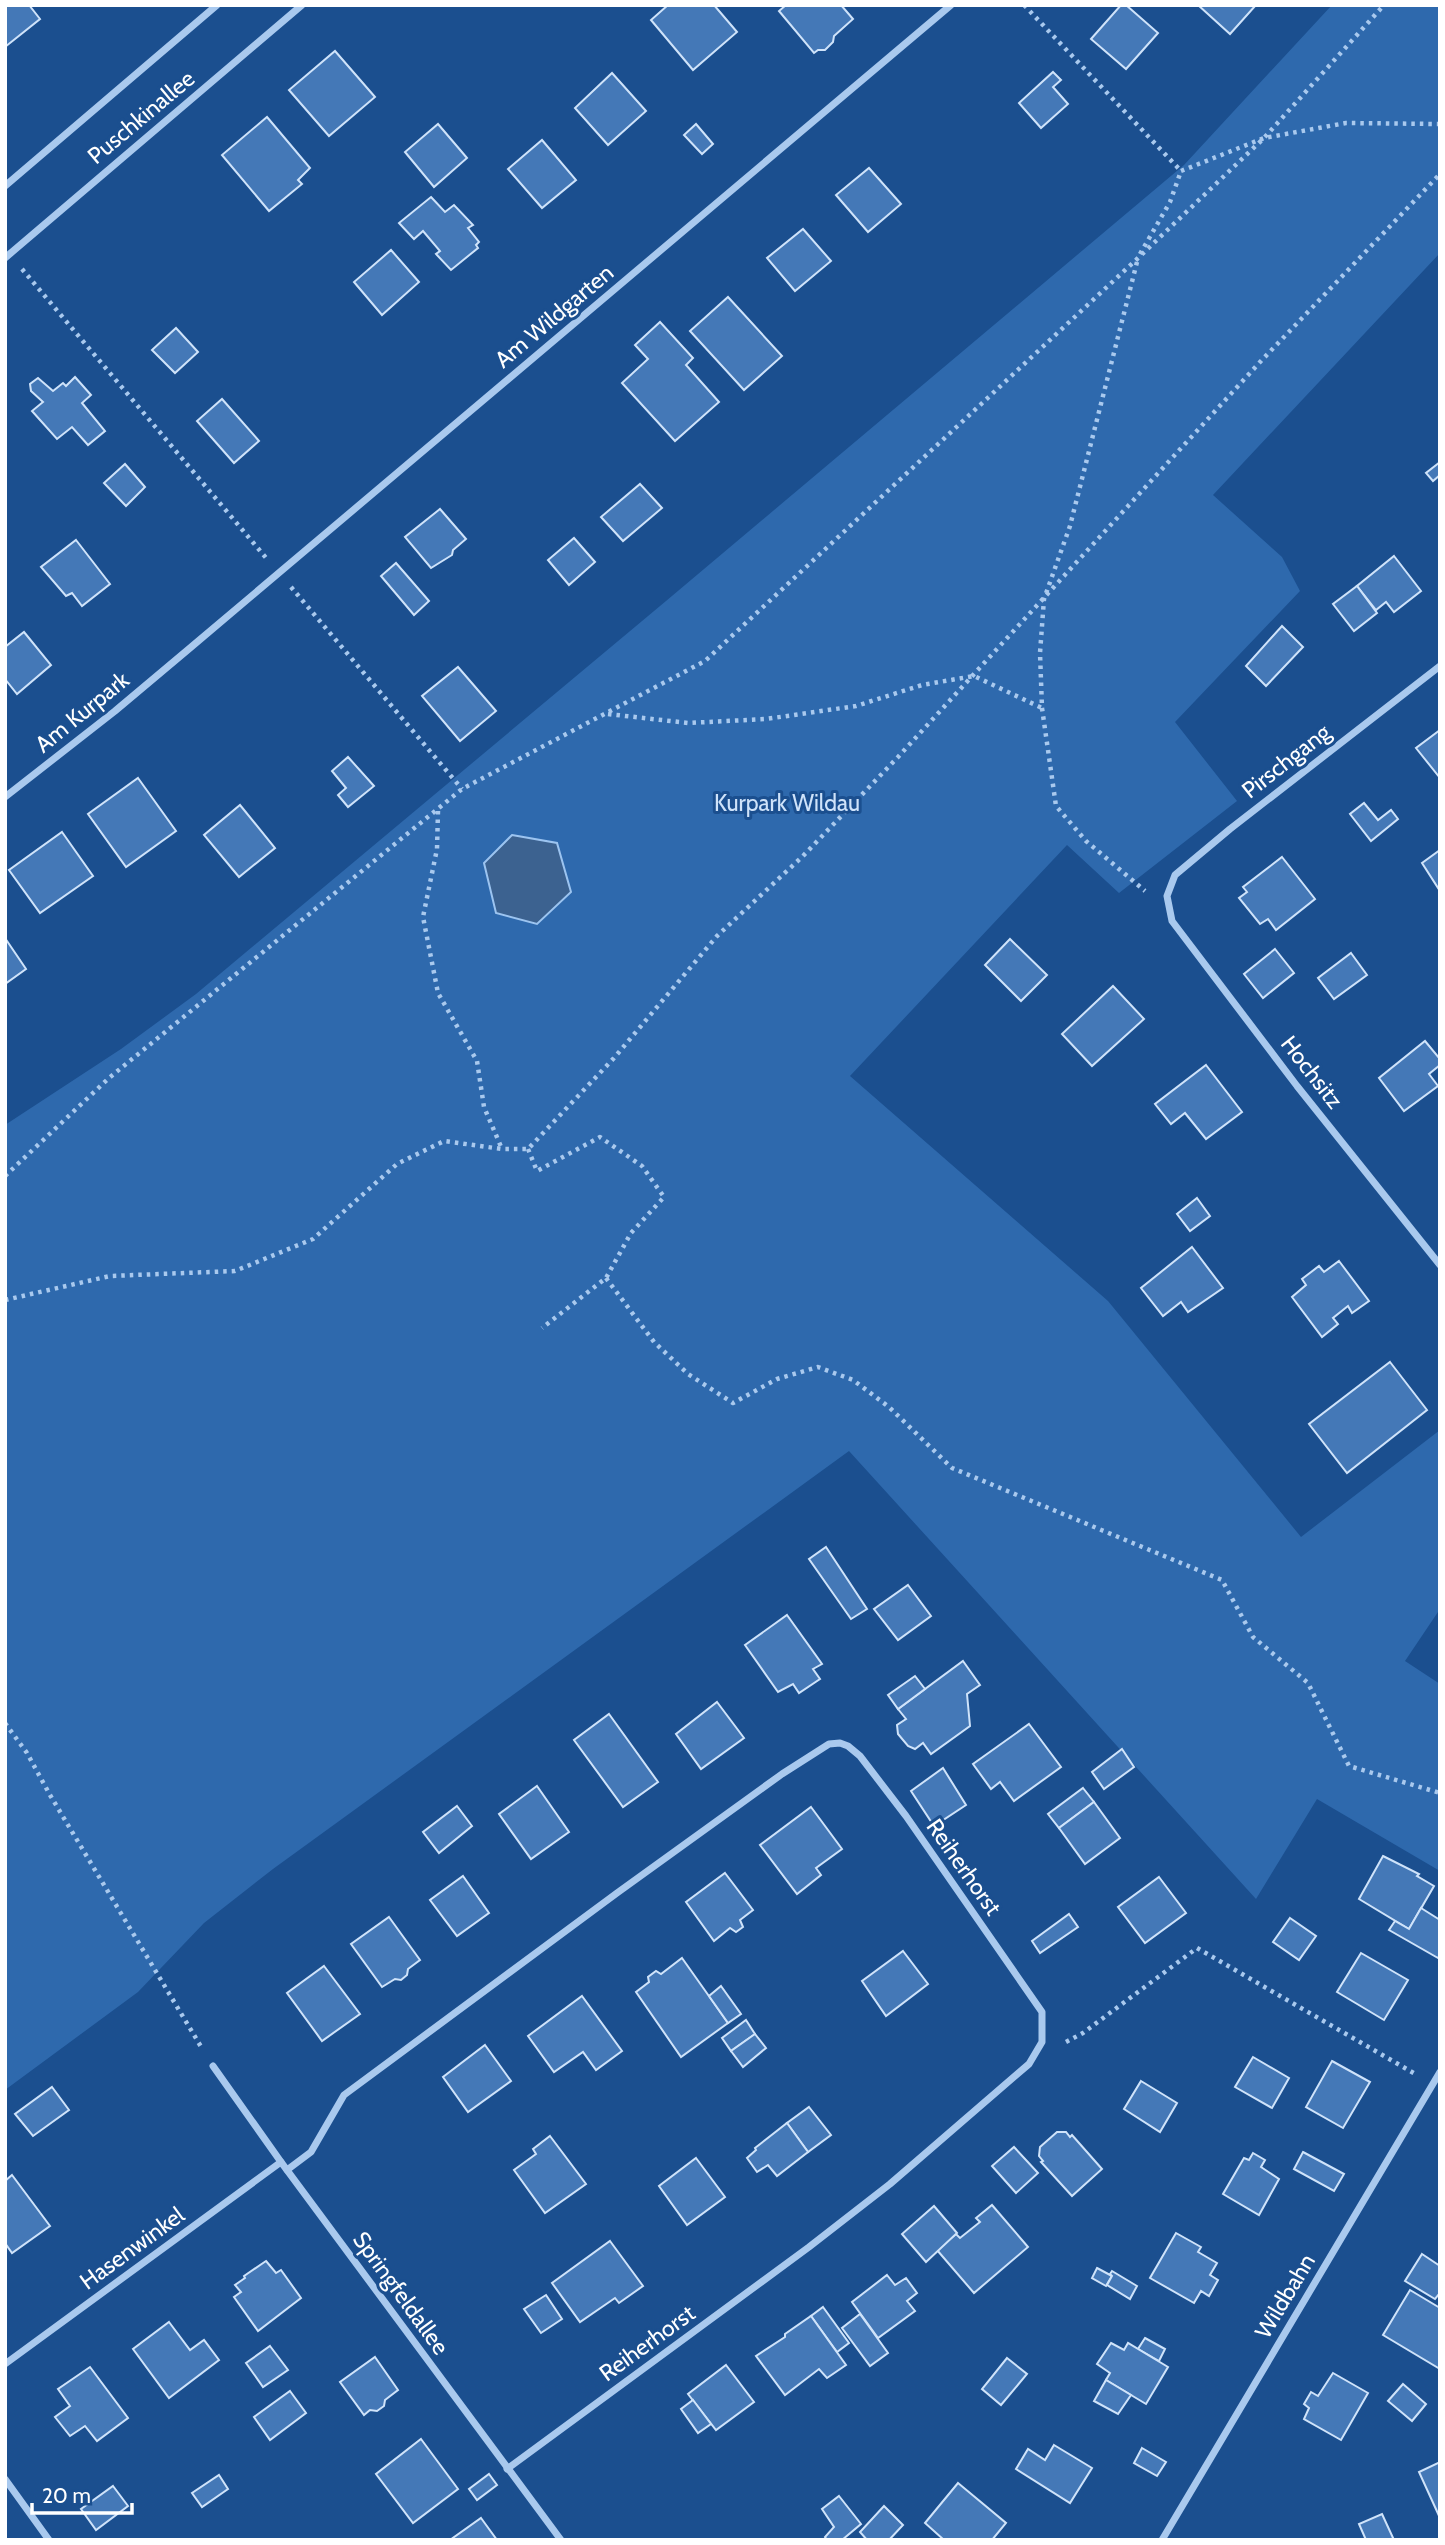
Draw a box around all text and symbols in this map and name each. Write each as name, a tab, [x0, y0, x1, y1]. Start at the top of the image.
street label: Puschkinallee	[82, 64, 200, 170]
street label: Am Wildgarten	[489, 258, 619, 374]
street label: Am Kurpark	[29, 665, 135, 758]
street label: Pirschgang	[1236, 717, 1336, 804]
park label: Kurpark Wildau	[714, 789, 860, 817]
street label: Hochsitz	[1275, 1030, 1349, 1114]
street label: Reiherhorst	[921, 1813, 1008, 1921]
street label: Hasenwinkel	[74, 2200, 190, 2295]
street label: Springfeldallee	[347, 2226, 455, 2360]
street label: Wildbahn	[1249, 2249, 1321, 2343]
street label: Reiherhorst	[594, 2299, 700, 2387]
scale bar	[32, 2472, 131, 2516]
text: 20 m	[42, 2483, 91, 2508]

